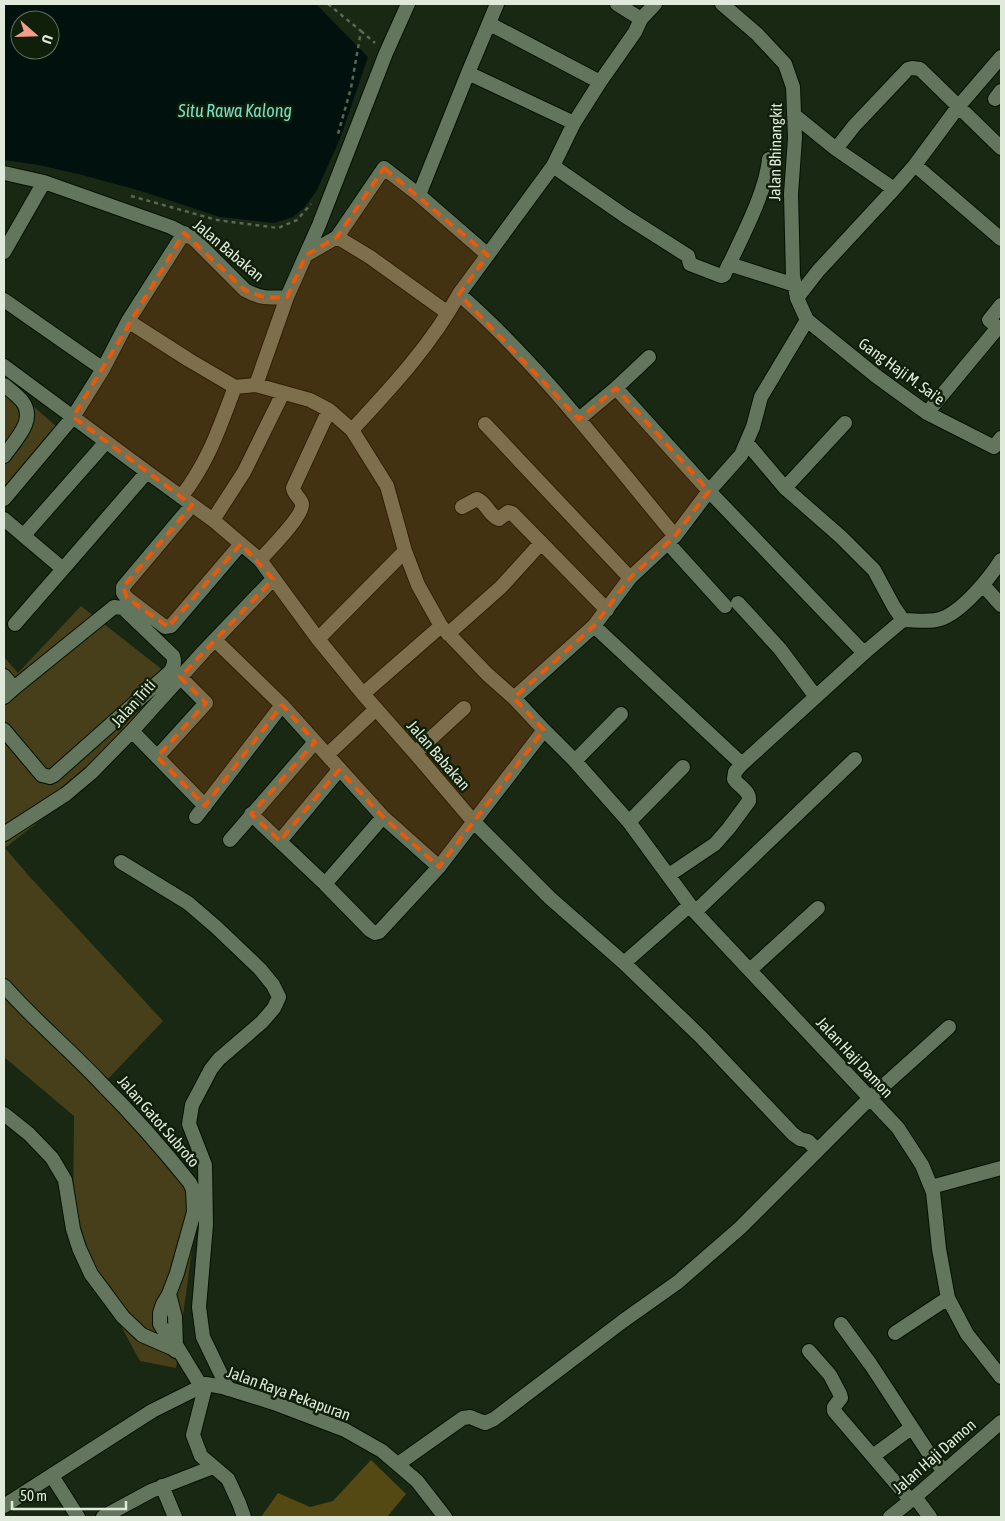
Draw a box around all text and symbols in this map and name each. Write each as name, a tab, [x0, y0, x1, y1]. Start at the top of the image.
north arrow	[10, 10, 60, 60]
text: U	[38, 33, 56, 46]
water label: Situ Rawa Kalong	[177, 100, 292, 121]
street label: Jalan Bhinangkit	[765, 103, 786, 201]
street label: Jalan Babakan	[190, 215, 268, 285]
street label: Gang Haji M. Sai'e	[855, 334, 949, 409]
street label: Jalan Triti	[107, 676, 159, 730]
street label: Jalan Babakan	[404, 716, 474, 794]
street label: Jalan Haji Damon	[812, 1013, 897, 1102]
street label: Jalan Gatot Subroto	[114, 1072, 204, 1170]
street label: Jalan Raya Pekapuran	[224, 1362, 353, 1425]
street label: Jalan Haji Damon	[889, 1415, 980, 1498]
scale bar	[12, 1478, 126, 1510]
text: 50 m	[20, 1487, 47, 1504]

